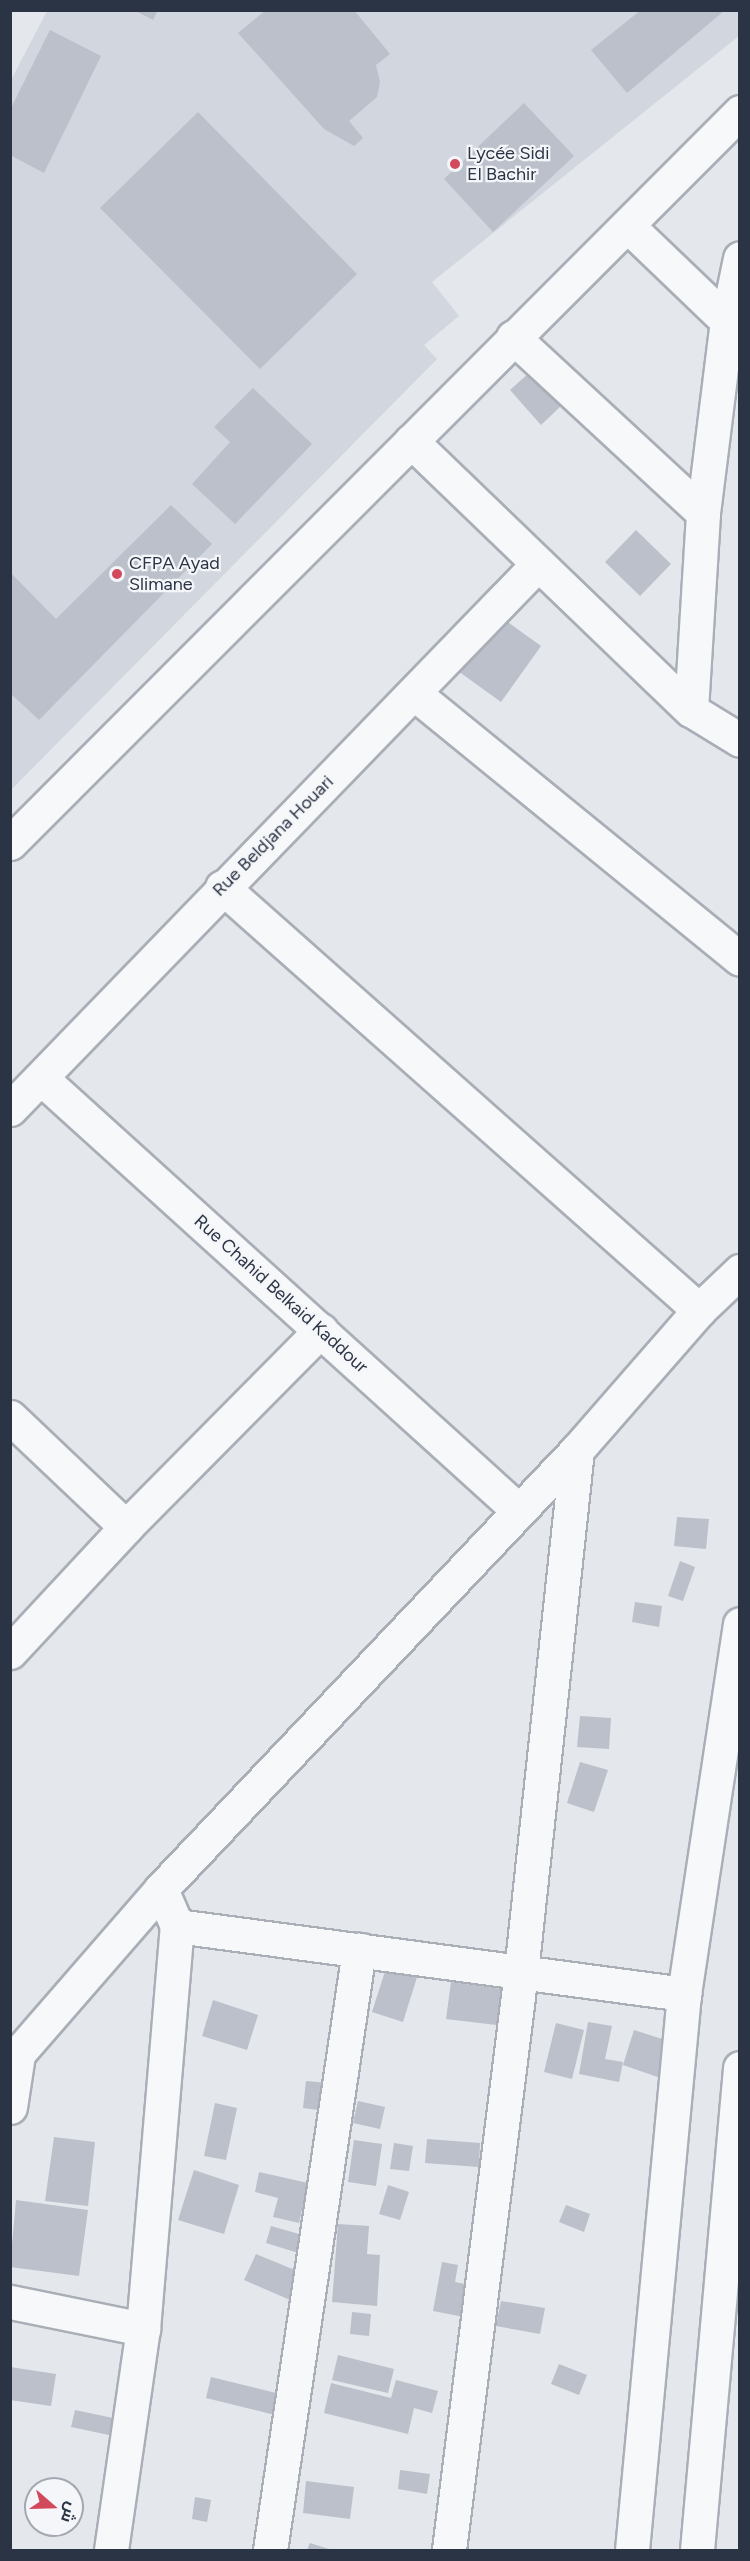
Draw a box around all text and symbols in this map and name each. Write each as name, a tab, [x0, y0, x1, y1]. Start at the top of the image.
place label: Lycée Sidi El Bachir	[467, 143, 549, 186]
marker: Lycée Sidi El Bachir	[448, 157, 462, 171]
place label: CFPA Ayad Slimane	[129, 553, 220, 596]
marker: CFPA Ayad Slimane	[110, 567, 124, 581]
street label: Rue Beldjana Houari	[208, 771, 338, 901]
street label: Rue Chahid Belkaid Kaddour	[190, 1210, 372, 1378]
north arrow	[24, 2477, 84, 2537]
text: ش	[57, 2500, 82, 2526]

